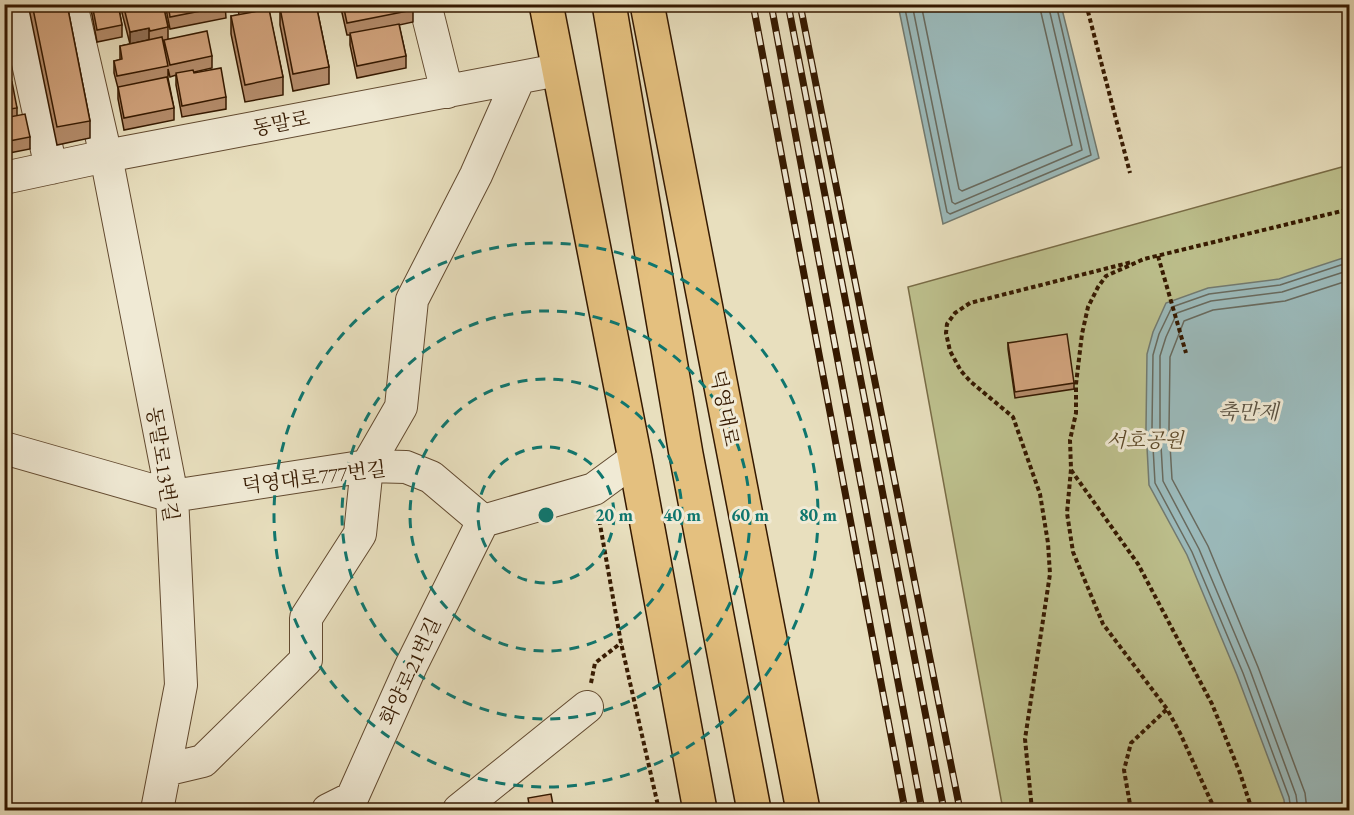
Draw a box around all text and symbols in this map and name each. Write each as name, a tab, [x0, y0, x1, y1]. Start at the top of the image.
street label: 동말로	[250, 105, 312, 141]
street label: 덕영대로	[705, 368, 745, 448]
water label: 축만제	[1218, 398, 1281, 425]
street label: 동말로13번길	[141, 405, 185, 523]
park label: 서호공원	[1106, 427, 1185, 453]
street label: 덕영대로777번길	[241, 455, 387, 499]
text: 20 m	[595, 503, 633, 526]
text: 40 m	[663, 503, 701, 526]
text: 60 m	[731, 503, 769, 526]
text: 80 m	[799, 503, 837, 526]
centre of rings	[536, 505, 556, 525]
street label: 화양로21번길	[374, 613, 446, 729]

